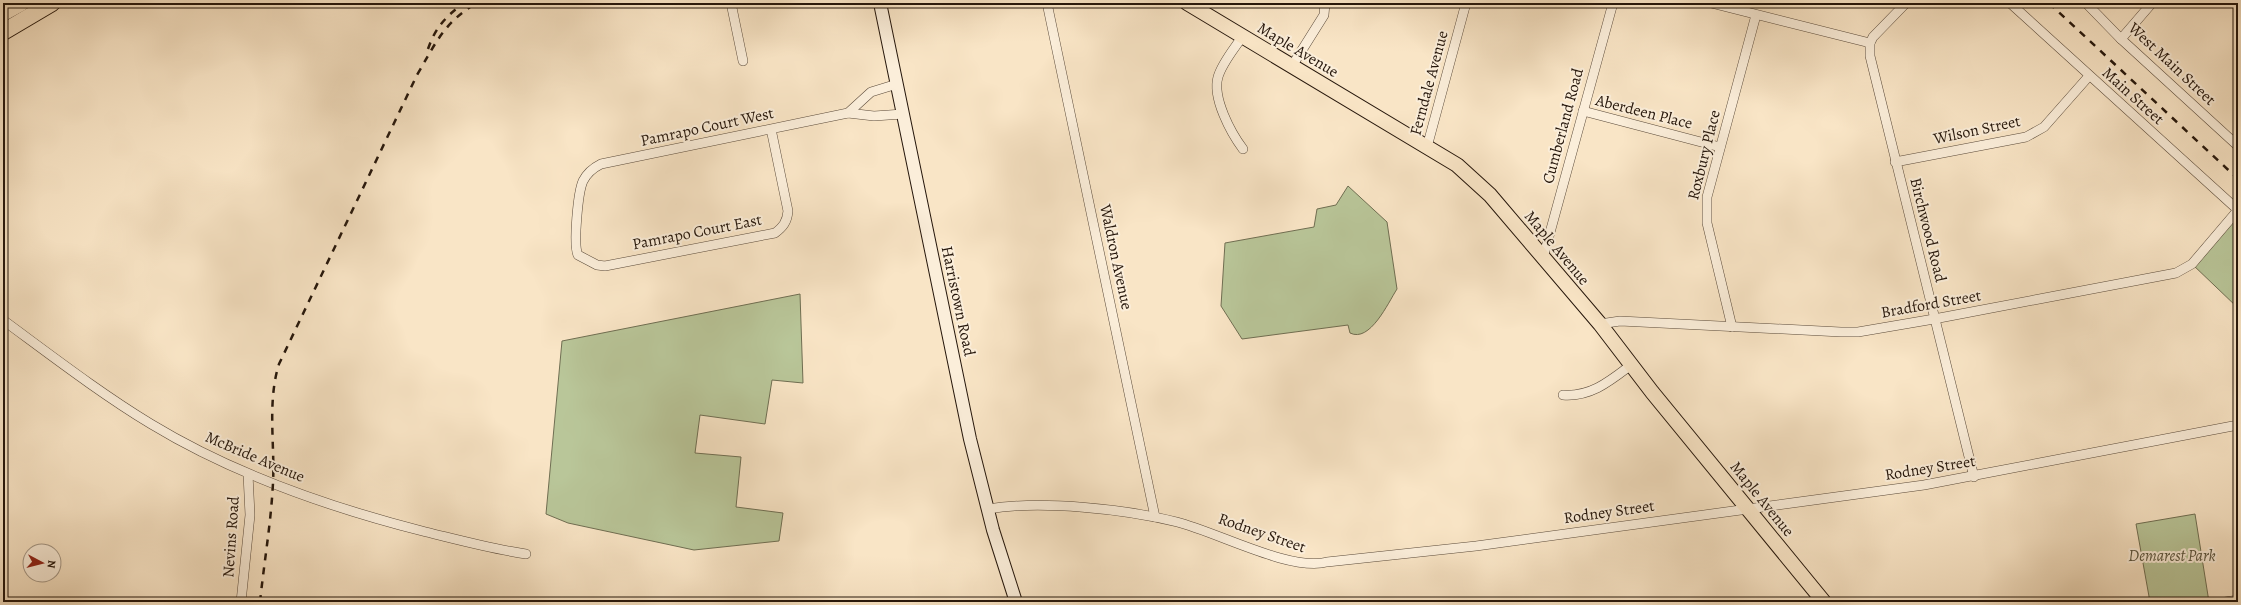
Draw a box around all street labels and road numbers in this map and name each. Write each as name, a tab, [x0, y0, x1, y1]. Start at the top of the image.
street label: Maple Avenue	[1253, 17, 1343, 83]
street label: West Main Street	[2124, 19, 2220, 109]
street label: Ferndale Avenue	[1404, 28, 1454, 138]
street label: Main Street	[2098, 63, 2168, 129]
street label: Cumberland Road	[1537, 65, 1589, 186]
street label: Aberdeen Place	[1592, 89, 1695, 135]
street label: Pamrapo Court West	[638, 102, 776, 152]
street label: Roxbury Place	[1682, 108, 1726, 202]
street label: Wilson Street	[1931, 110, 2023, 150]
street label: Birchwood Road	[1904, 175, 1952, 285]
street label: Waldron Avenue	[1094, 201, 1138, 312]
street label: Maple Avenue	[1519, 206, 1595, 290]
street label: Pamrapo Court East	[630, 209, 764, 255]
street label: Harristown Road	[936, 244, 980, 358]
street label: Bradford Street	[1879, 284, 1983, 324]
street label: McBride Avenue	[202, 426, 308, 488]
street label: Rodney Street	[1883, 450, 1977, 486]
street label: Maple Avenue	[1725, 457, 1799, 541]
street label: Nevins Road	[217, 495, 245, 579]
street label: Rodney Street	[1562, 495, 1656, 529]
street label: Rodney Street	[1215, 508, 1309, 558]

